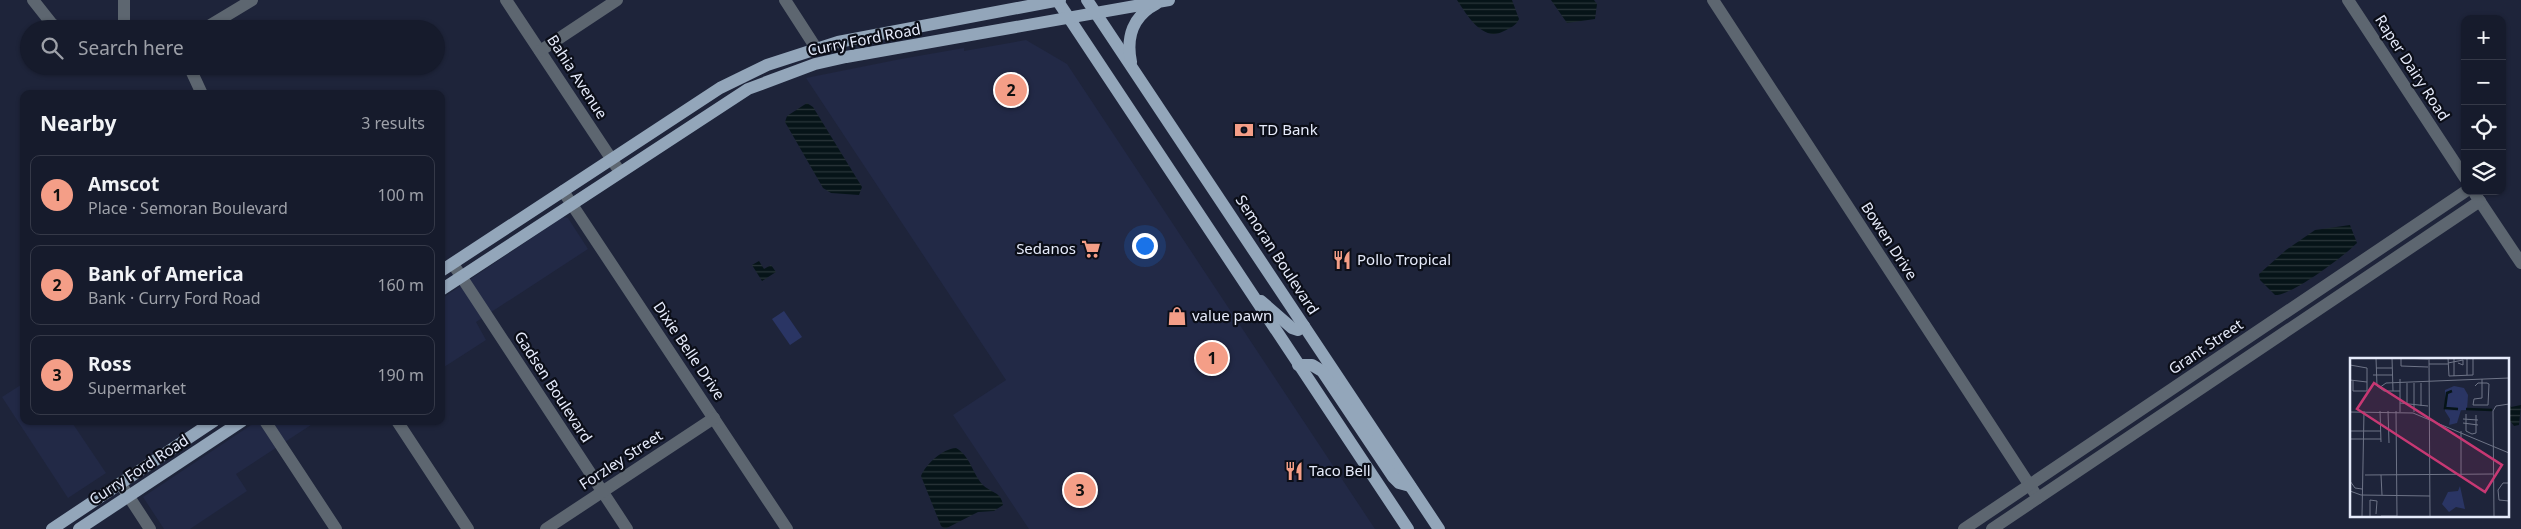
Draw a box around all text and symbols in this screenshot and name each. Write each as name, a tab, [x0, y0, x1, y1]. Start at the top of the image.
street label: Raper Dairy Road	[2371, 11, 2455, 124]
map controls	[2461, 15, 2506, 195]
button: +	[2461, 15, 2506, 60]
street label: Curry Ford Road	[806, 18, 922, 60]
search box	[20, 20, 445, 75]
street label: Bahia Avenue	[543, 31, 612, 122]
icon: search	[38, 34, 66, 62]
text: Search here	[78, 35, 184, 61]
button: −	[2461, 60, 2506, 105]
pin: 2	[995, 71, 1027, 109]
button: locate	[2461, 105, 2506, 150]
text: Nearby	[40, 109, 116, 137]
text: 3 results	[361, 112, 425, 134]
bank icon: TD Bank	[1233, 119, 1255, 141]
place label: TD Bank	[1259, 119, 1318, 139]
button: layers	[2461, 150, 2506, 195]
text: Amscot	[88, 171, 159, 197]
text: 1	[52, 184, 62, 206]
text: 100 m	[377, 184, 424, 206]
street label: Semoran Boulevard	[1232, 191, 1324, 318]
text: Place · Semoran Boulevard	[88, 197, 288, 219]
street label: Bowen Drive	[1857, 198, 1922, 283]
your location	[1132, 233, 1158, 259]
place label: Sedanos	[1016, 238, 1076, 258]
supermarket icon: Sedanos	[1080, 238, 1102, 260]
restaurant icon: Pollo Tropical	[1331, 249, 1353, 271]
place label: Pollo Tropical	[1357, 249, 1451, 269]
text: Bank of America	[88, 261, 244, 287]
text: 2	[52, 274, 62, 296]
text: 160 m	[377, 274, 424, 296]
text: Bank · Curry Ford Road	[88, 287, 261, 309]
street label: Dixie Belle Drive	[650, 297, 730, 403]
shop icon: value pawn	[1166, 305, 1188, 327]
place label: value pawn	[1192, 305, 1272, 325]
street label: Grant Street	[2164, 314, 2247, 378]
street label: Gadsen Boulevard	[510, 327, 597, 446]
pin: 1	[1196, 339, 1228, 377]
text: Ross	[88, 351, 131, 377]
inset map	[2350, 358, 2508, 516]
text: 3	[52, 364, 62, 386]
text: 190 m	[377, 364, 424, 386]
text: Supermarket	[88, 377, 186, 399]
street label: Forzley Street	[575, 424, 666, 494]
street label: Curry Ford Road	[85, 430, 192, 509]
restaurant icon: Taco Bell	[1283, 460, 1305, 482]
place label: Taco Bell	[1309, 460, 1371, 480]
pin: 3	[1064, 471, 1096, 509]

